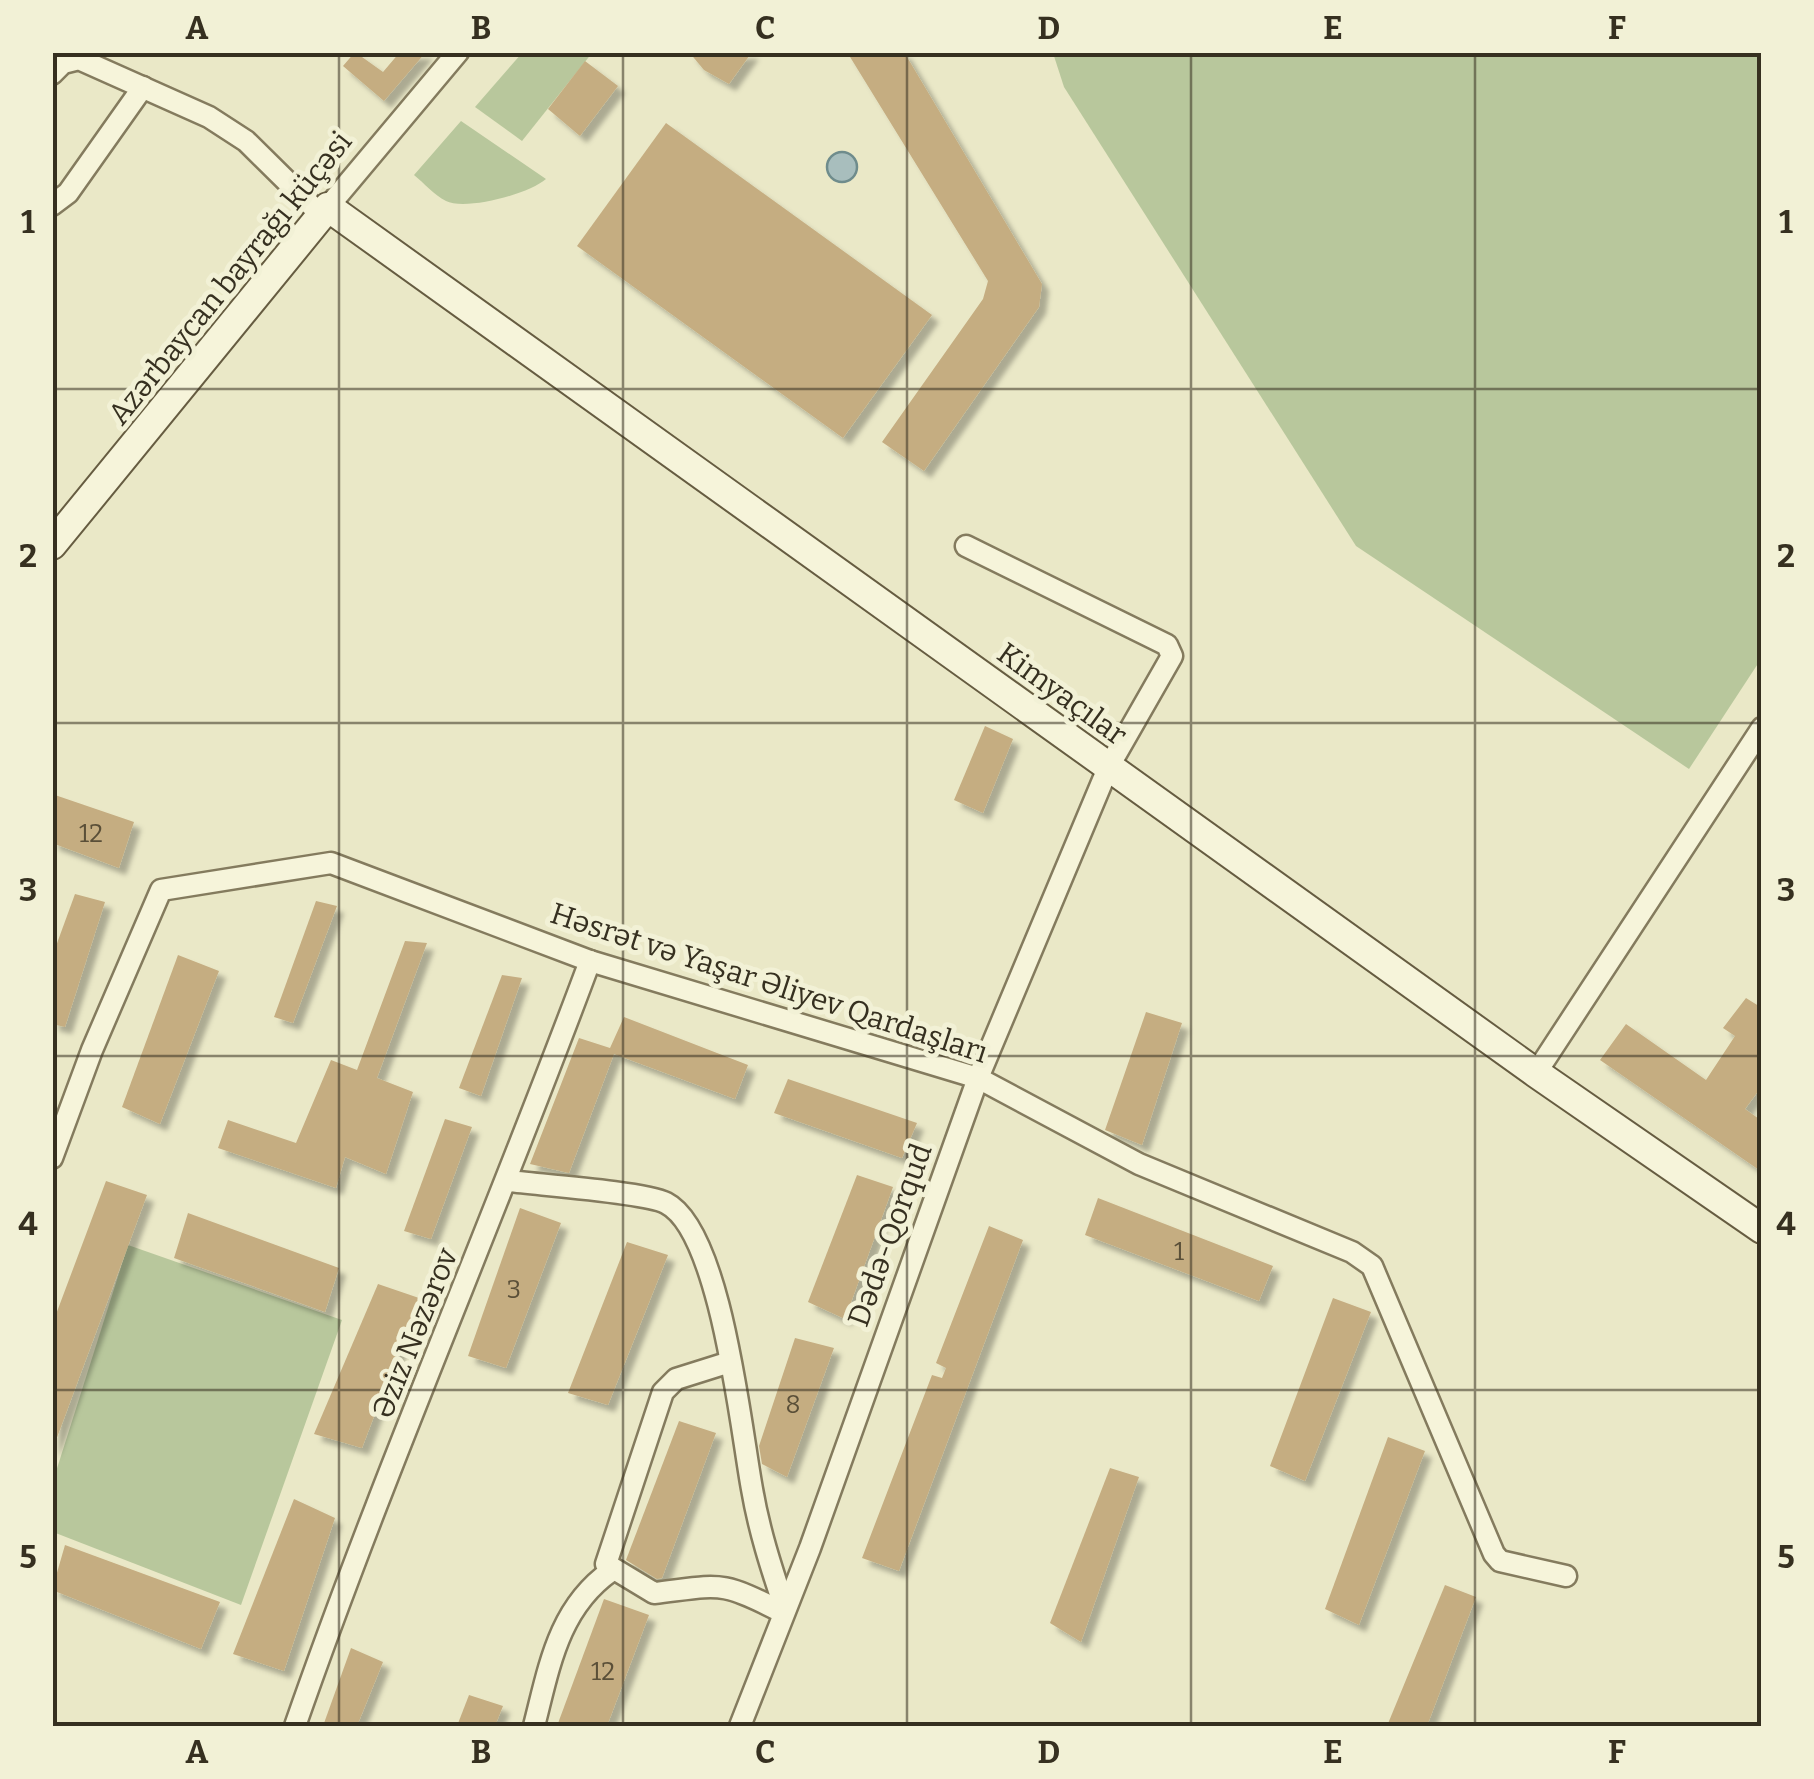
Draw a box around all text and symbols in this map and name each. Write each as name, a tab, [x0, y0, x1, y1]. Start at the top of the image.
text: A	[186, 9, 209, 47]
text: B	[471, 9, 491, 47]
text: C	[755, 9, 775, 47]
text: D	[1038, 9, 1060, 47]
text: E	[1323, 9, 1343, 47]
text: F	[1608, 9, 1626, 47]
street label: Azərbaycan bayrağı küçəsi	[101, 124, 359, 432]
text: 1	[21, 203, 35, 241]
text: 1	[1779, 203, 1793, 241]
text: 2	[19, 537, 37, 575]
text: 2	[1777, 537, 1795, 575]
street label: Kimyaçılar	[990, 635, 1134, 753]
house number: 12	[79, 819, 103, 849]
text: 3	[19, 871, 37, 909]
text: 3	[1777, 871, 1795, 909]
street label: Həsrət və Yaşar Əliyev Qardaşları	[546, 895, 992, 1071]
street label: Dədə-Qorqud	[840, 1139, 940, 1331]
text: 4	[18, 1205, 38, 1243]
text: 4	[1776, 1205, 1796, 1243]
house number: 1	[1174, 1237, 1184, 1267]
street label: Əziz Nəzərov	[365, 1243, 465, 1423]
house number: 3	[507, 1275, 521, 1305]
house number: 8	[785, 1390, 801, 1420]
text: 5	[19, 1538, 37, 1576]
text: 5	[1777, 1538, 1795, 1576]
house number: 12	[591, 1657, 615, 1687]
text: A	[186, 1733, 209, 1771]
text: B	[471, 1733, 491, 1771]
text: C	[755, 1733, 775, 1771]
text: D	[1038, 1733, 1060, 1771]
text: E	[1323, 1733, 1343, 1771]
text: F	[1608, 1733, 1626, 1771]

